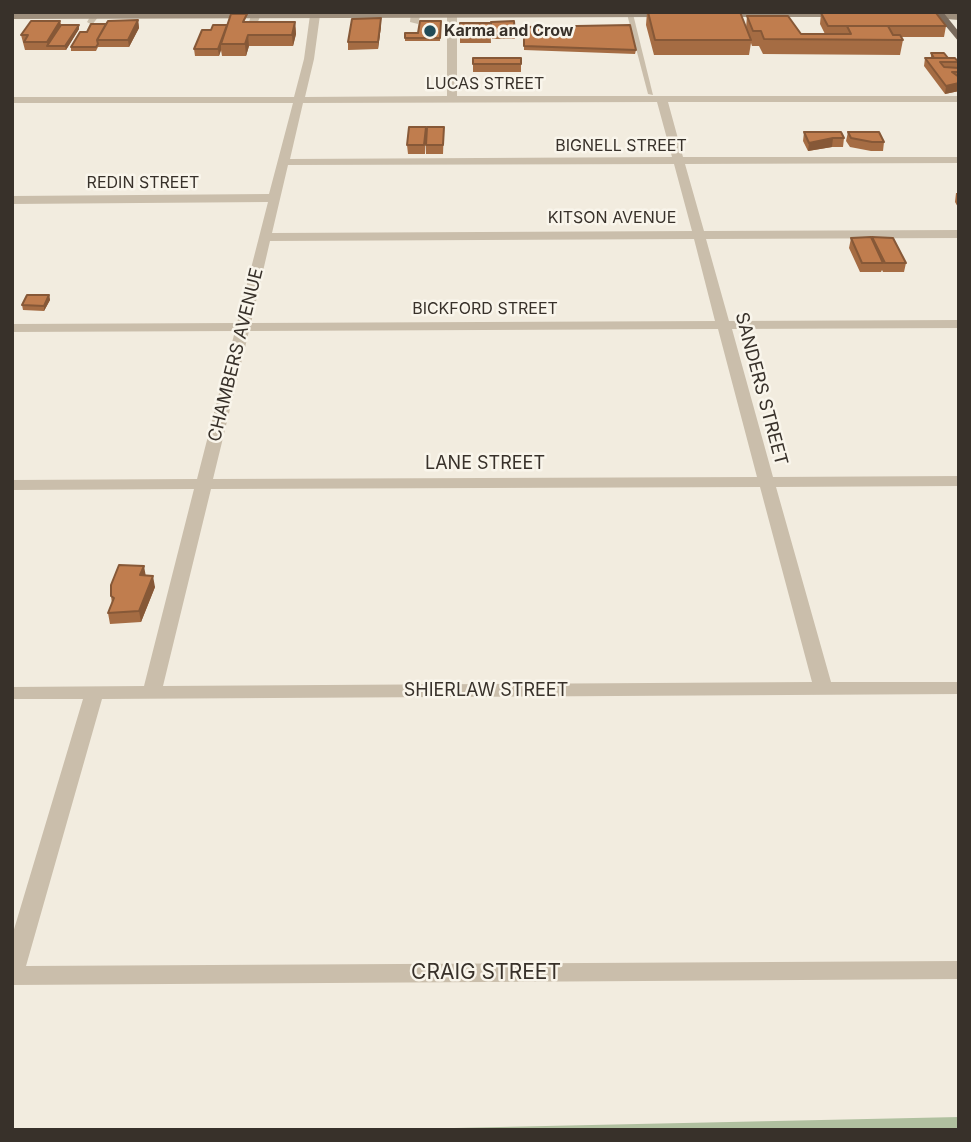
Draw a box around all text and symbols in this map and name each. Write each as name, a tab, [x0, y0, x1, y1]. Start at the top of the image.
place label: Karma and Crow	[444, 21, 573, 41]
marker: Karma and Crow	[422, 23, 438, 39]
street label: LUCAS STREET	[426, 74, 544, 94]
street label: BIGNELL STREET	[555, 136, 687, 156]
street label: REDIN STREET	[87, 173, 199, 193]
street label: KITSON AVENUE	[548, 208, 676, 228]
street label: CHAMBERS AVENUE	[204, 266, 268, 444]
street label: BICKFORD STREET	[412, 299, 558, 319]
street label: SANDERS STREET	[730, 310, 792, 468]
street label: LANE STREET	[425, 453, 545, 475]
street label: SHIERLAW STREET	[404, 680, 568, 702]
street label: CRAIG STREET	[411, 960, 561, 986]

